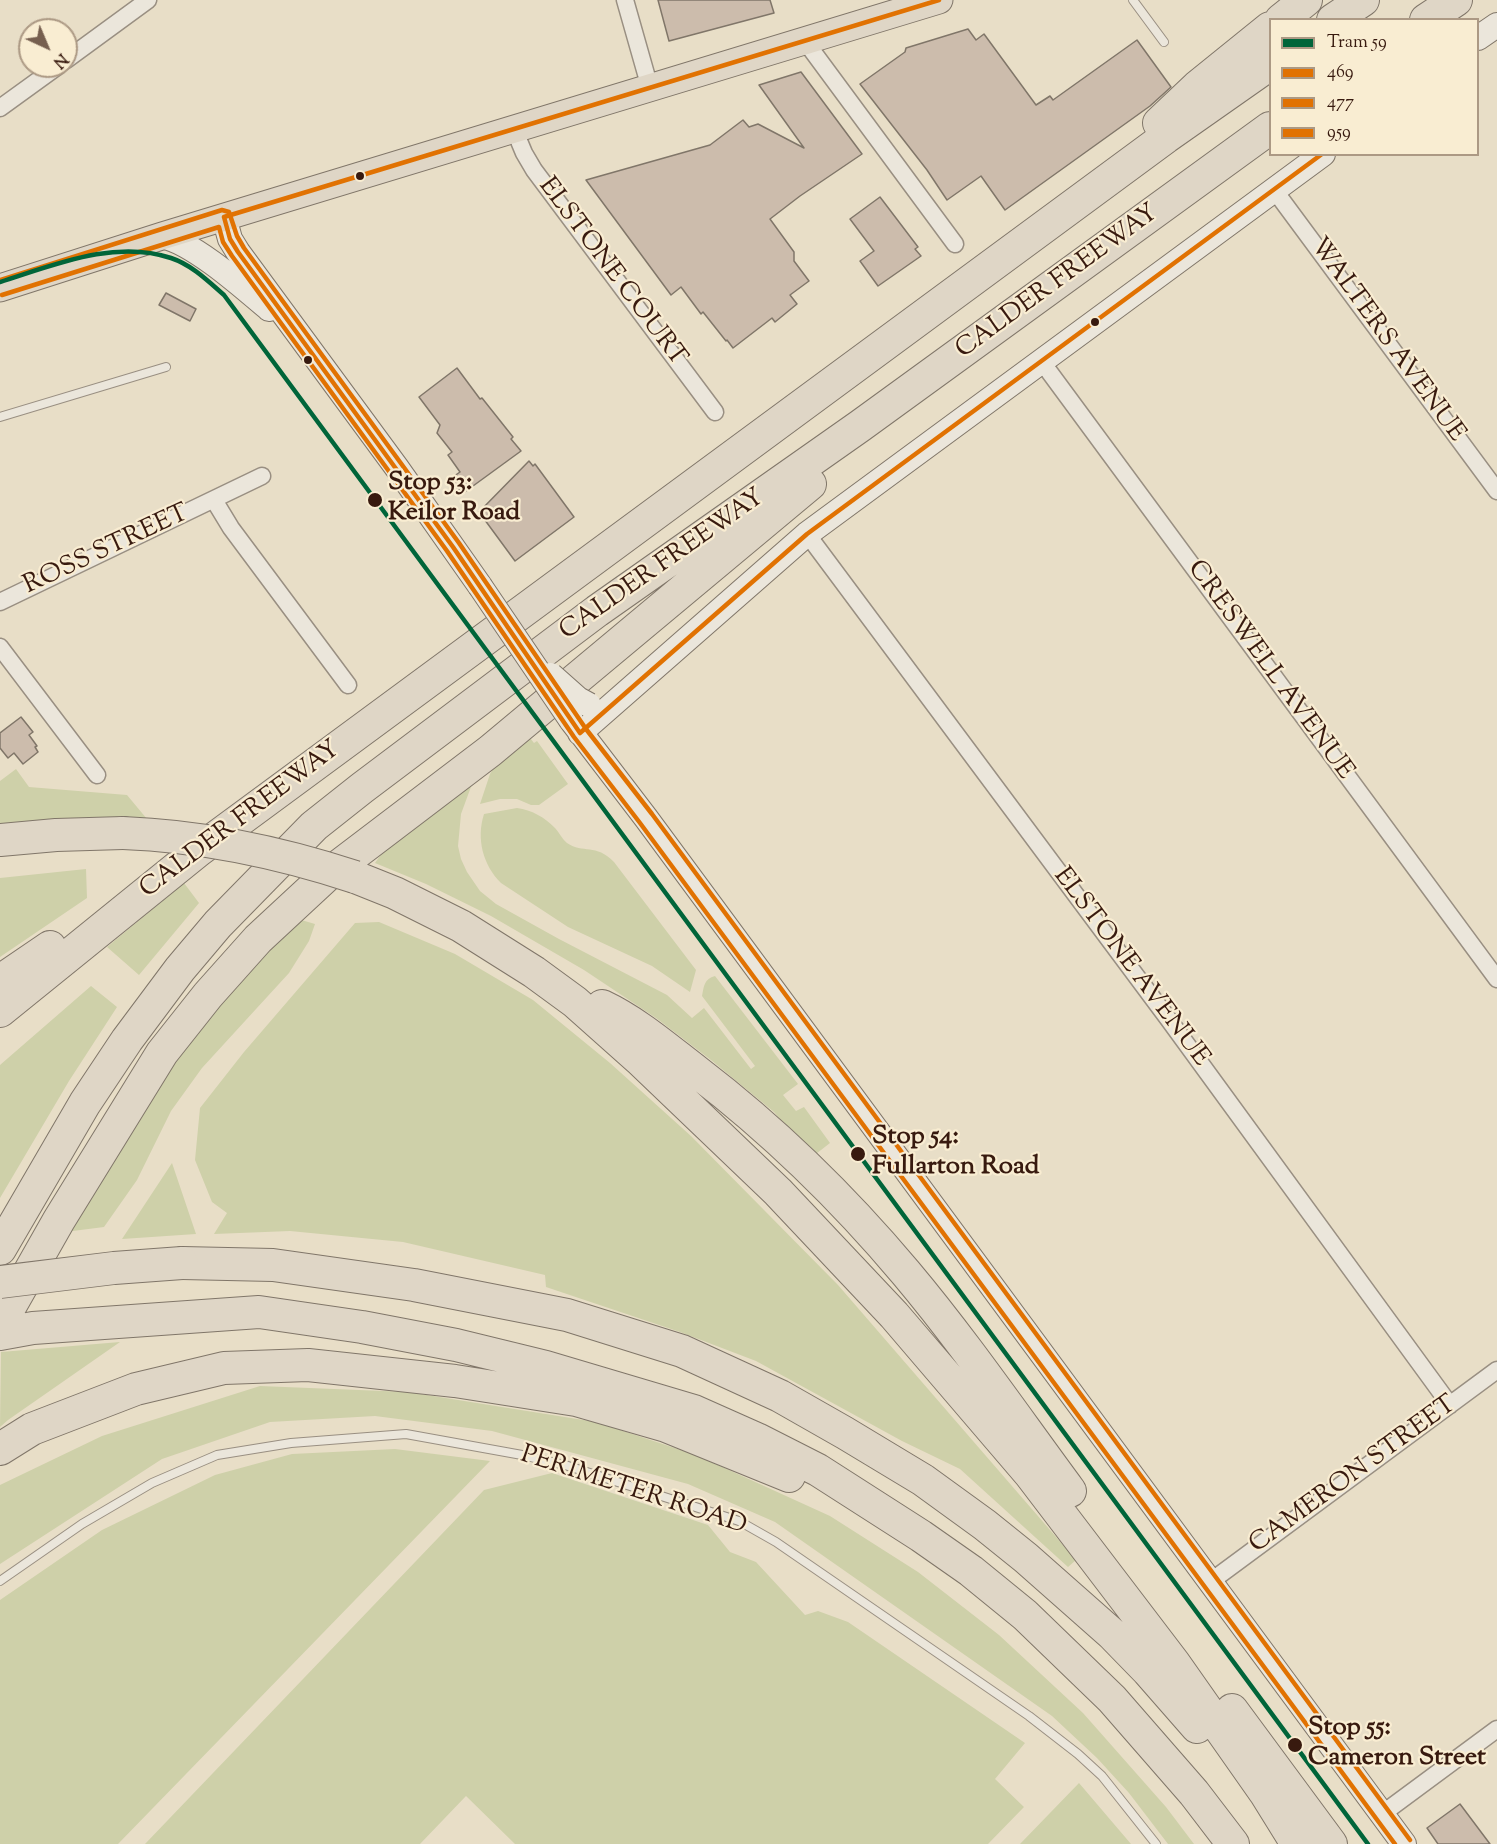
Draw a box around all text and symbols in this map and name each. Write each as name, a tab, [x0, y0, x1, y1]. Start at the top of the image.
north arrow	[18, 18, 78, 78]
legend	[1269, 18, 1479, 156]
text: Tram 59	[1327, 30, 1387, 56]
text: N	[47, 47, 72, 73]
text: 469	[1327, 60, 1354, 86]
text: 477	[1327, 90, 1354, 116]
text: 959	[1327, 120, 1351, 146]
unlabelled marker	[354, 170, 366, 182]
street label: ELSTONE COURT	[530, 173, 692, 373]
street label: CALDER FREEWAY	[951, 199, 1165, 367]
street label: WALTERS AVENUE	[1301, 233, 1471, 449]
unlabelled marker	[1089, 316, 1101, 328]
unlabelled marker	[302, 354, 314, 366]
place label: Stop 53: Keilor Road	[388, 469, 520, 530]
street label: CALDER FREEWAY	[555, 484, 771, 648]
marker: Stop 53: Keilor Road	[366, 491, 384, 509]
street label: ROSS STREET	[19, 499, 195, 603]
street label: CRESWELL AVENUE	[1179, 555, 1359, 787]
street label: CALDER FREEWAY	[135, 736, 347, 906]
street label: ELSTONE AVENUE	[1045, 862, 1215, 1074]
place label: Stop 54: Fullarton Road	[872, 1123, 1039, 1184]
marker: Stop 54: Fullarton Road	[849, 1145, 867, 1163]
street label: CAMERON STREET	[1244, 1390, 1464, 1562]
street label: PERIMETER ROAD	[516, 1441, 750, 1543]
place label: Stop 55: Cameron Street	[1308, 1714, 1486, 1775]
marker: Stop 55: Cameron Street	[1286, 1736, 1304, 1754]

